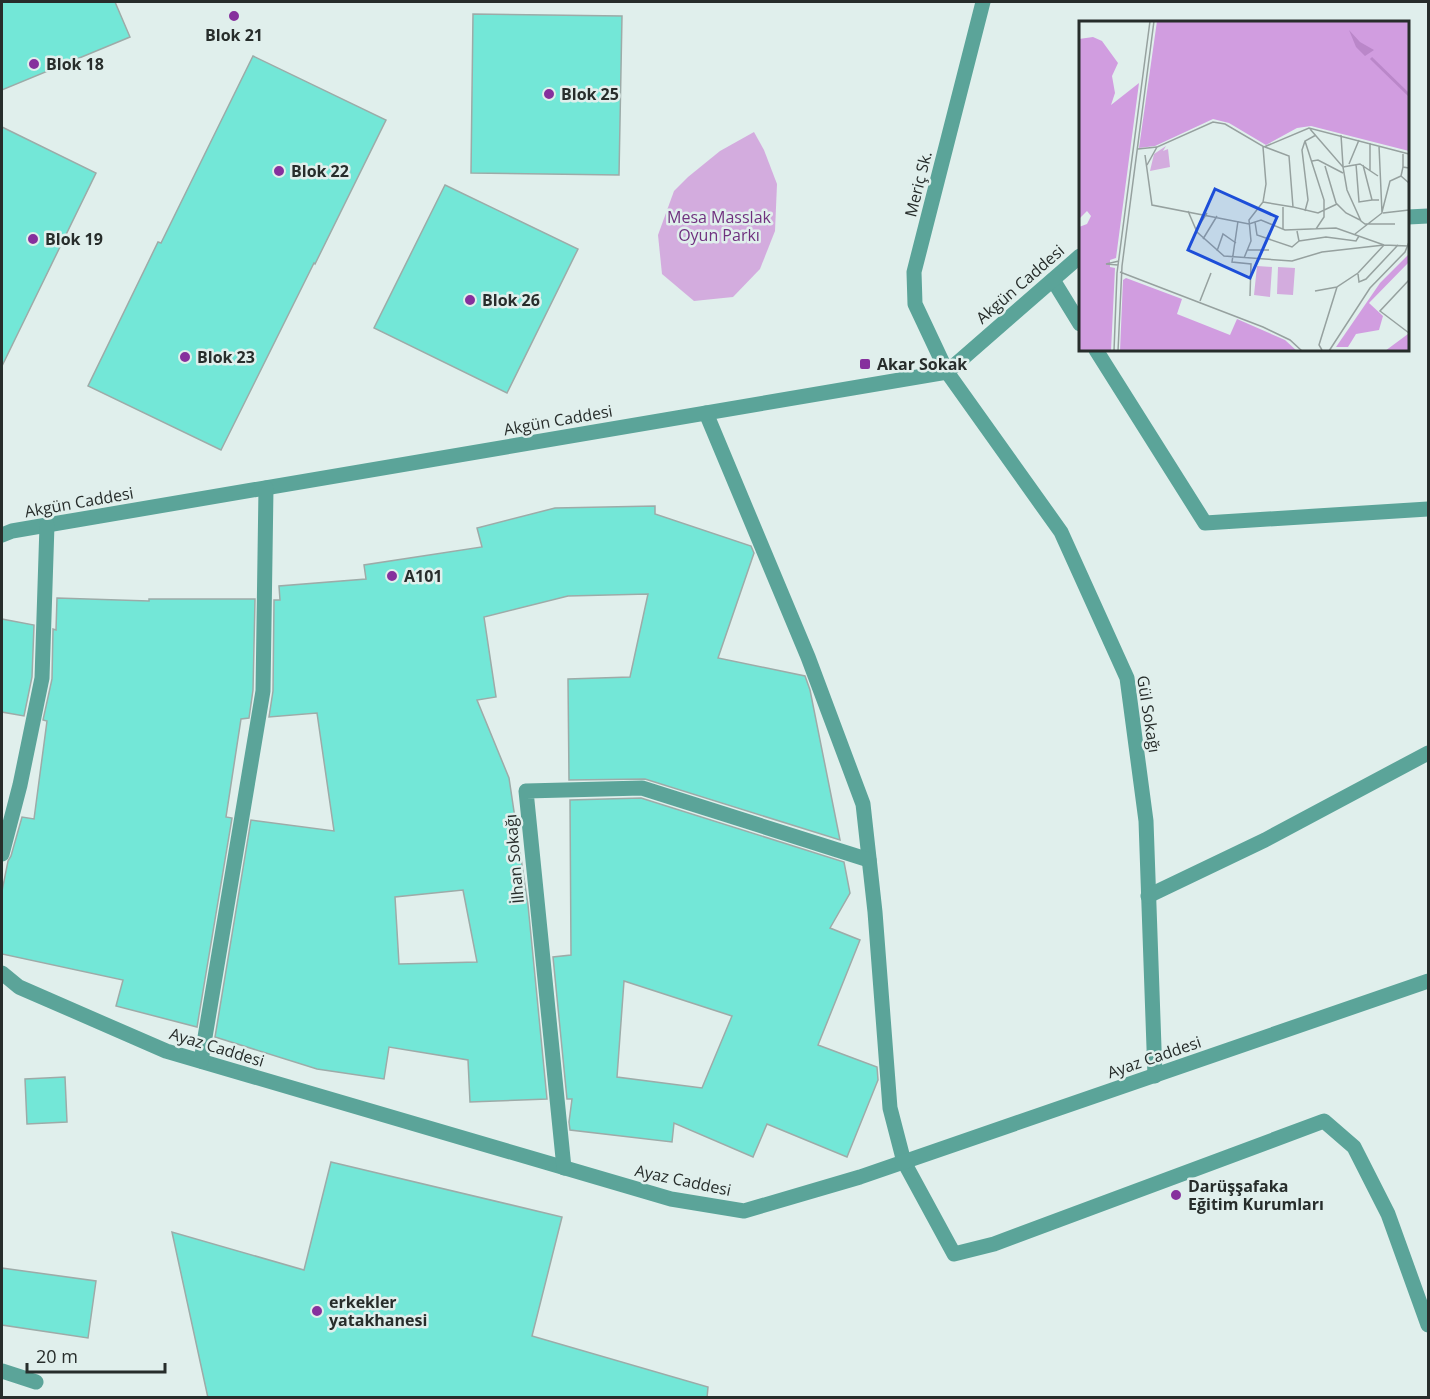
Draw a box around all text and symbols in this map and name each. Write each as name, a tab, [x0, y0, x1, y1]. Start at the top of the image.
marker: Blok 21	[227, 9, 241, 23]
inset map	[1079, 21, 1409, 351]
place label: Blok 21	[205, 24, 263, 46]
place label: Blok 18	[46, 53, 104, 75]
marker: Blok 18	[27, 57, 41, 71]
place label: Blok 25	[561, 83, 619, 105]
marker: Blok 25	[542, 87, 556, 101]
street label: Meriç Sk.	[899, 149, 937, 219]
place label: Blok 22	[291, 160, 349, 182]
marker: Blok 22	[272, 164, 286, 178]
park label: Mesa Masslak Oyun Parkı	[667, 206, 772, 246]
place label: Blok 19	[45, 228, 103, 250]
marker: Blok 19	[26, 232, 40, 246]
street label: Akgün Caddesi	[971, 240, 1069, 328]
place label: Blok 26	[482, 289, 540, 311]
marker: Blok 26	[463, 293, 477, 307]
place label: Blok 23	[197, 346, 255, 368]
marker: Blok 23	[178, 350, 192, 364]
place label: Akar Sokak	[877, 353, 967, 375]
marker: Akar Sokak	[858, 357, 872, 371]
street label: Akgün Caddesi	[502, 400, 614, 440]
street label: Akgün Caddesi	[23, 482, 135, 522]
place label: A101	[404, 565, 442, 587]
marker: A101	[385, 569, 399, 583]
street label: Gül Sokağı	[1132, 674, 1166, 754]
street label: İlhan Sokağı	[499, 813, 529, 905]
street label: Ayaz Caddesi	[167, 1022, 267, 1072]
street label: Ayaz Caddesi	[1104, 1031, 1204, 1083]
street label: Ayaz Caddesi	[633, 1159, 733, 1201]
place label: Darüşşafaka Eğitim Kurumları	[1188, 1175, 1324, 1215]
marker: Darüşşafaka Eğitim Kurumları	[1169, 1188, 1183, 1202]
place label: erkekler yatakhanesi	[329, 1291, 427, 1331]
marker: erkekler yatakhanesi	[310, 1304, 324, 1318]
scale bar	[27, 1336, 165, 1374]
text: 20 m	[36, 1344, 78, 1368]

